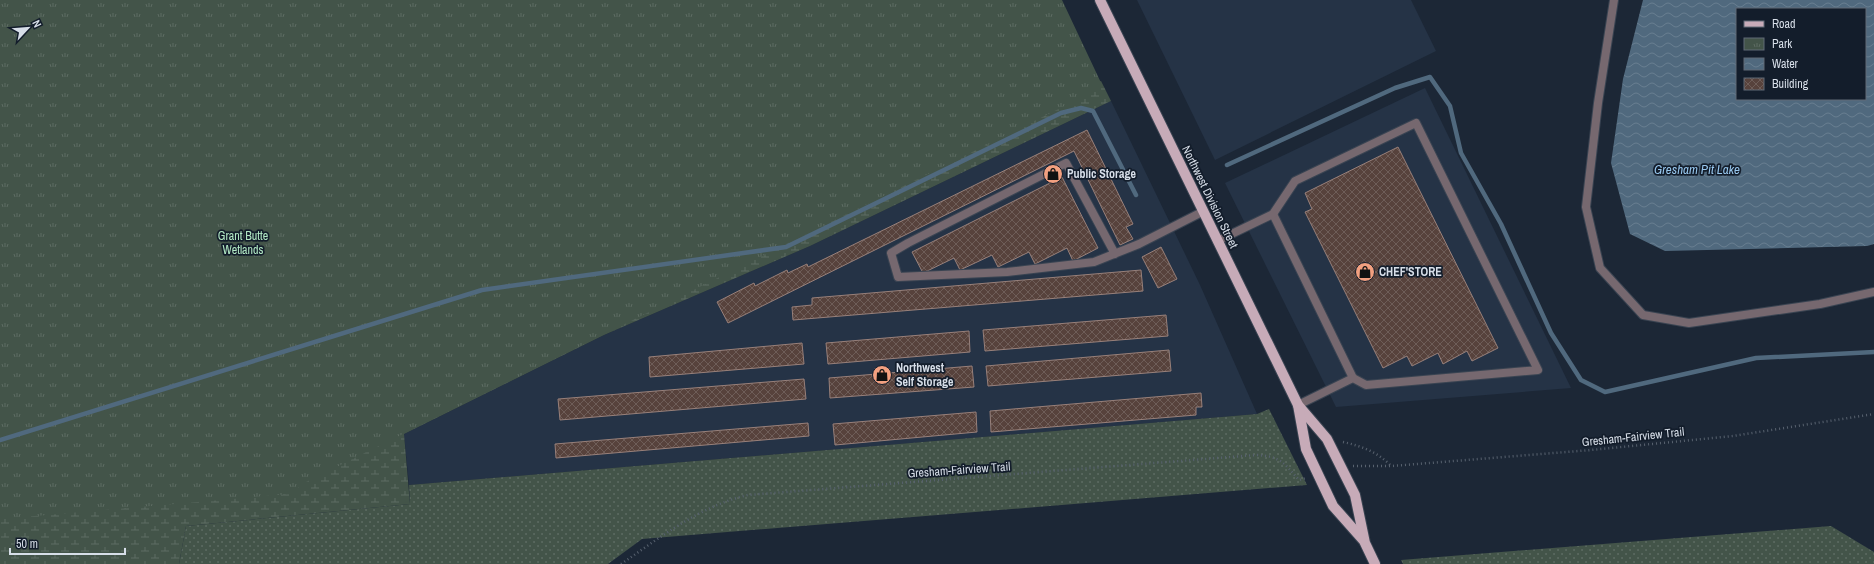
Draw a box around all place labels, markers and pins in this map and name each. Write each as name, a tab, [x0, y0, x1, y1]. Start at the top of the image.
shop icon: Public Storage	[1042, 163, 1064, 185]
place label: Public Storage	[1067, 166, 1136, 182]
shop icon: CHEF'STORE	[1354, 261, 1376, 283]
place label: CHEF'STORE	[1379, 264, 1442, 280]
place label: Northwest Self Storage	[896, 360, 954, 390]
shop icon: Northwest Self Storage	[871, 364, 893, 386]

